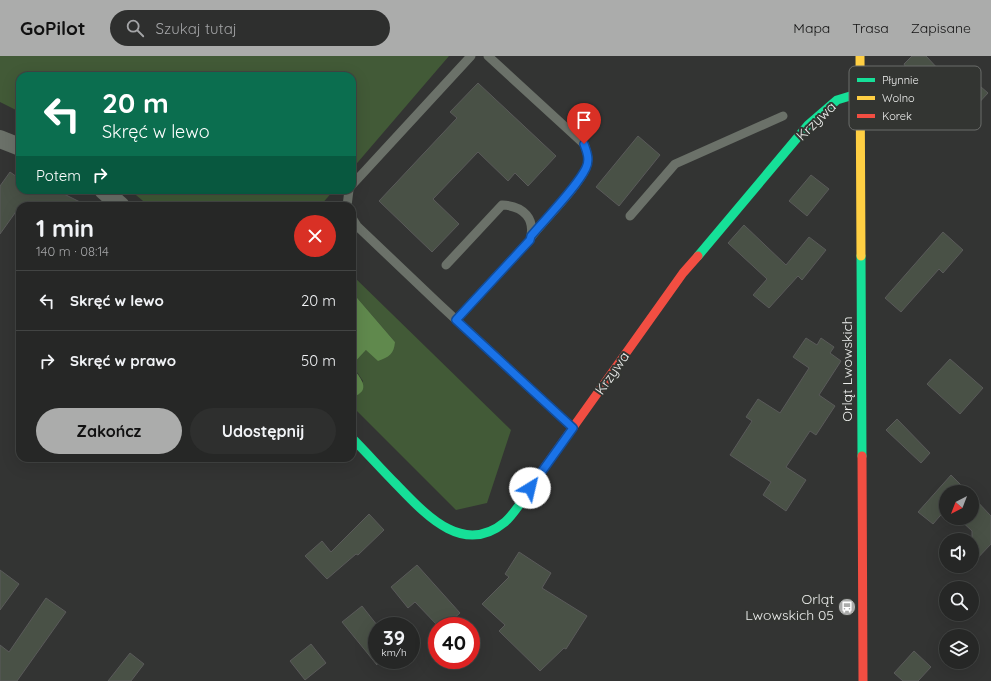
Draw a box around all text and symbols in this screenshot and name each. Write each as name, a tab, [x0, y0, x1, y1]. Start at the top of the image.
search box	[110, 10, 390, 46]
text: GoPilot	[20, 16, 86, 40]
icon: search	[124, 17, 146, 39]
text: Szukaj tutaj	[156, 19, 237, 38]
text: Mapa	[793, 19, 830, 37]
text: Trasa	[852, 19, 889, 37]
text: Zapisane	[911, 19, 971, 37]
legend	[849, 66, 981, 130]
text: Płynnie	[882, 73, 919, 87]
text: 20 m	[102, 85, 169, 120]
icon: left	[36, 88, 88, 140]
text: Wolno	[882, 91, 915, 105]
street label: Krzywa	[792, 98, 840, 144]
pin	[567, 103, 601, 144]
icon: arrive	[573, 109, 595, 131]
text: Korek	[882, 109, 912, 123]
text: Skręć w lewo	[102, 120, 210, 143]
icon: right	[89, 164, 111, 186]
text: Potem	[36, 166, 81, 185]
text: 1 min	[36, 213, 94, 243]
button: close	[294, 215, 336, 257]
text: 140 m · 08:14	[36, 243, 109, 259]
icon: left	[36, 290, 58, 312]
text: Skręć w lewo	[70, 291, 164, 310]
text: 20 m	[301, 291, 336, 310]
street label: Orląt Lwowskich	[838, 316, 856, 422]
street label: Krzywa	[591, 348, 633, 398]
icon: right	[36, 350, 58, 372]
text: Skręć w prawo	[70, 351, 176, 370]
text: 50 m	[301, 351, 336, 370]
button: Zakończ	[36, 408, 182, 454]
button: Udostępnij	[190, 408, 336, 454]
position arrow	[509, 467, 551, 509]
north arrow	[939, 485, 979, 525]
map controls	[939, 485, 979, 669]
button: sound	[939, 533, 979, 573]
button: search	[939, 581, 979, 621]
place label: Orląt Lwowskich 05	[745, 590, 834, 624]
bus stop icon: Orląt Lwowskich 05	[837, 597, 857, 617]
speed limit sign: 40	[428, 617, 480, 669]
text: 39	[383, 625, 405, 650]
button: layers	[939, 629, 979, 669]
text: km/h	[381, 646, 407, 659]

